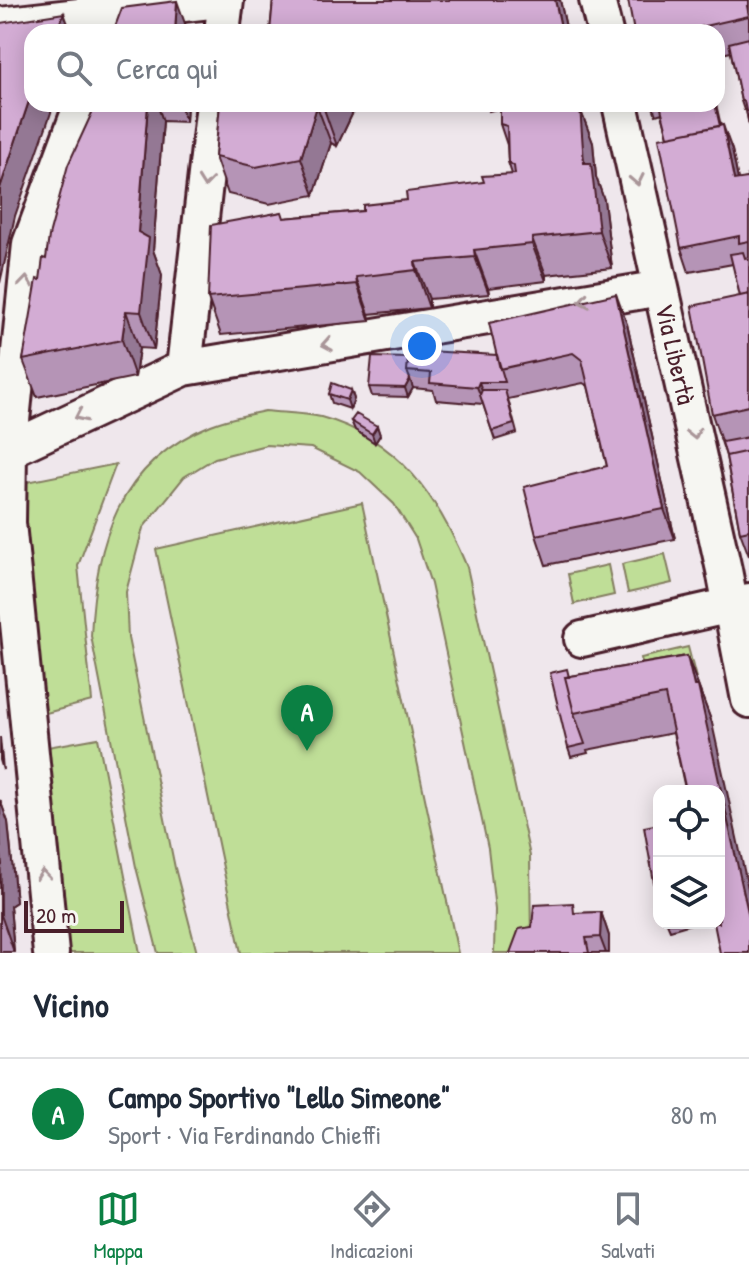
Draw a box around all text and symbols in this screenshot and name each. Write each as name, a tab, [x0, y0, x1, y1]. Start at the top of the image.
search box	[24, 24, 725, 112]
icon: search	[52, 46, 96, 90]
text: Cerca qui	[116, 48, 219, 88]
one-way arrow	[628, 173, 645, 187]
one-way arrow	[197, 175, 214, 188]
one-way arrow	[18, 275, 35, 288]
one-way arrow	[577, 291, 591, 308]
street label: Via Libertà	[647, 300, 705, 408]
your location	[402, 326, 442, 366]
one-way arrow	[321, 334, 334, 351]
one-way arrow	[74, 406, 89, 422]
one-way arrow	[685, 427, 702, 440]
pin: A	[281, 685, 333, 751]
map controls	[653, 785, 725, 929]
button: locate	[653, 785, 725, 857]
button: layers	[653, 857, 725, 929]
one-way arrow	[35, 868, 52, 881]
scale bar	[24, 897, 124, 933]
text: 20 m	[36, 900, 76, 930]
text: Vicino	[32, 982, 109, 1028]
text: Campo Sportivo "Lello Simeone"	[108, 1077, 450, 1117]
text: A	[52, 1097, 64, 1132]
text: 80 m	[670, 1097, 717, 1132]
text: Sport · Via Ferdinando Chieffi	[108, 1117, 381, 1152]
tab: Mappa	[94, 1187, 143, 1265]
tab: Indicazioni	[330, 1187, 414, 1265]
tab: Salvati	[601, 1187, 655, 1265]

